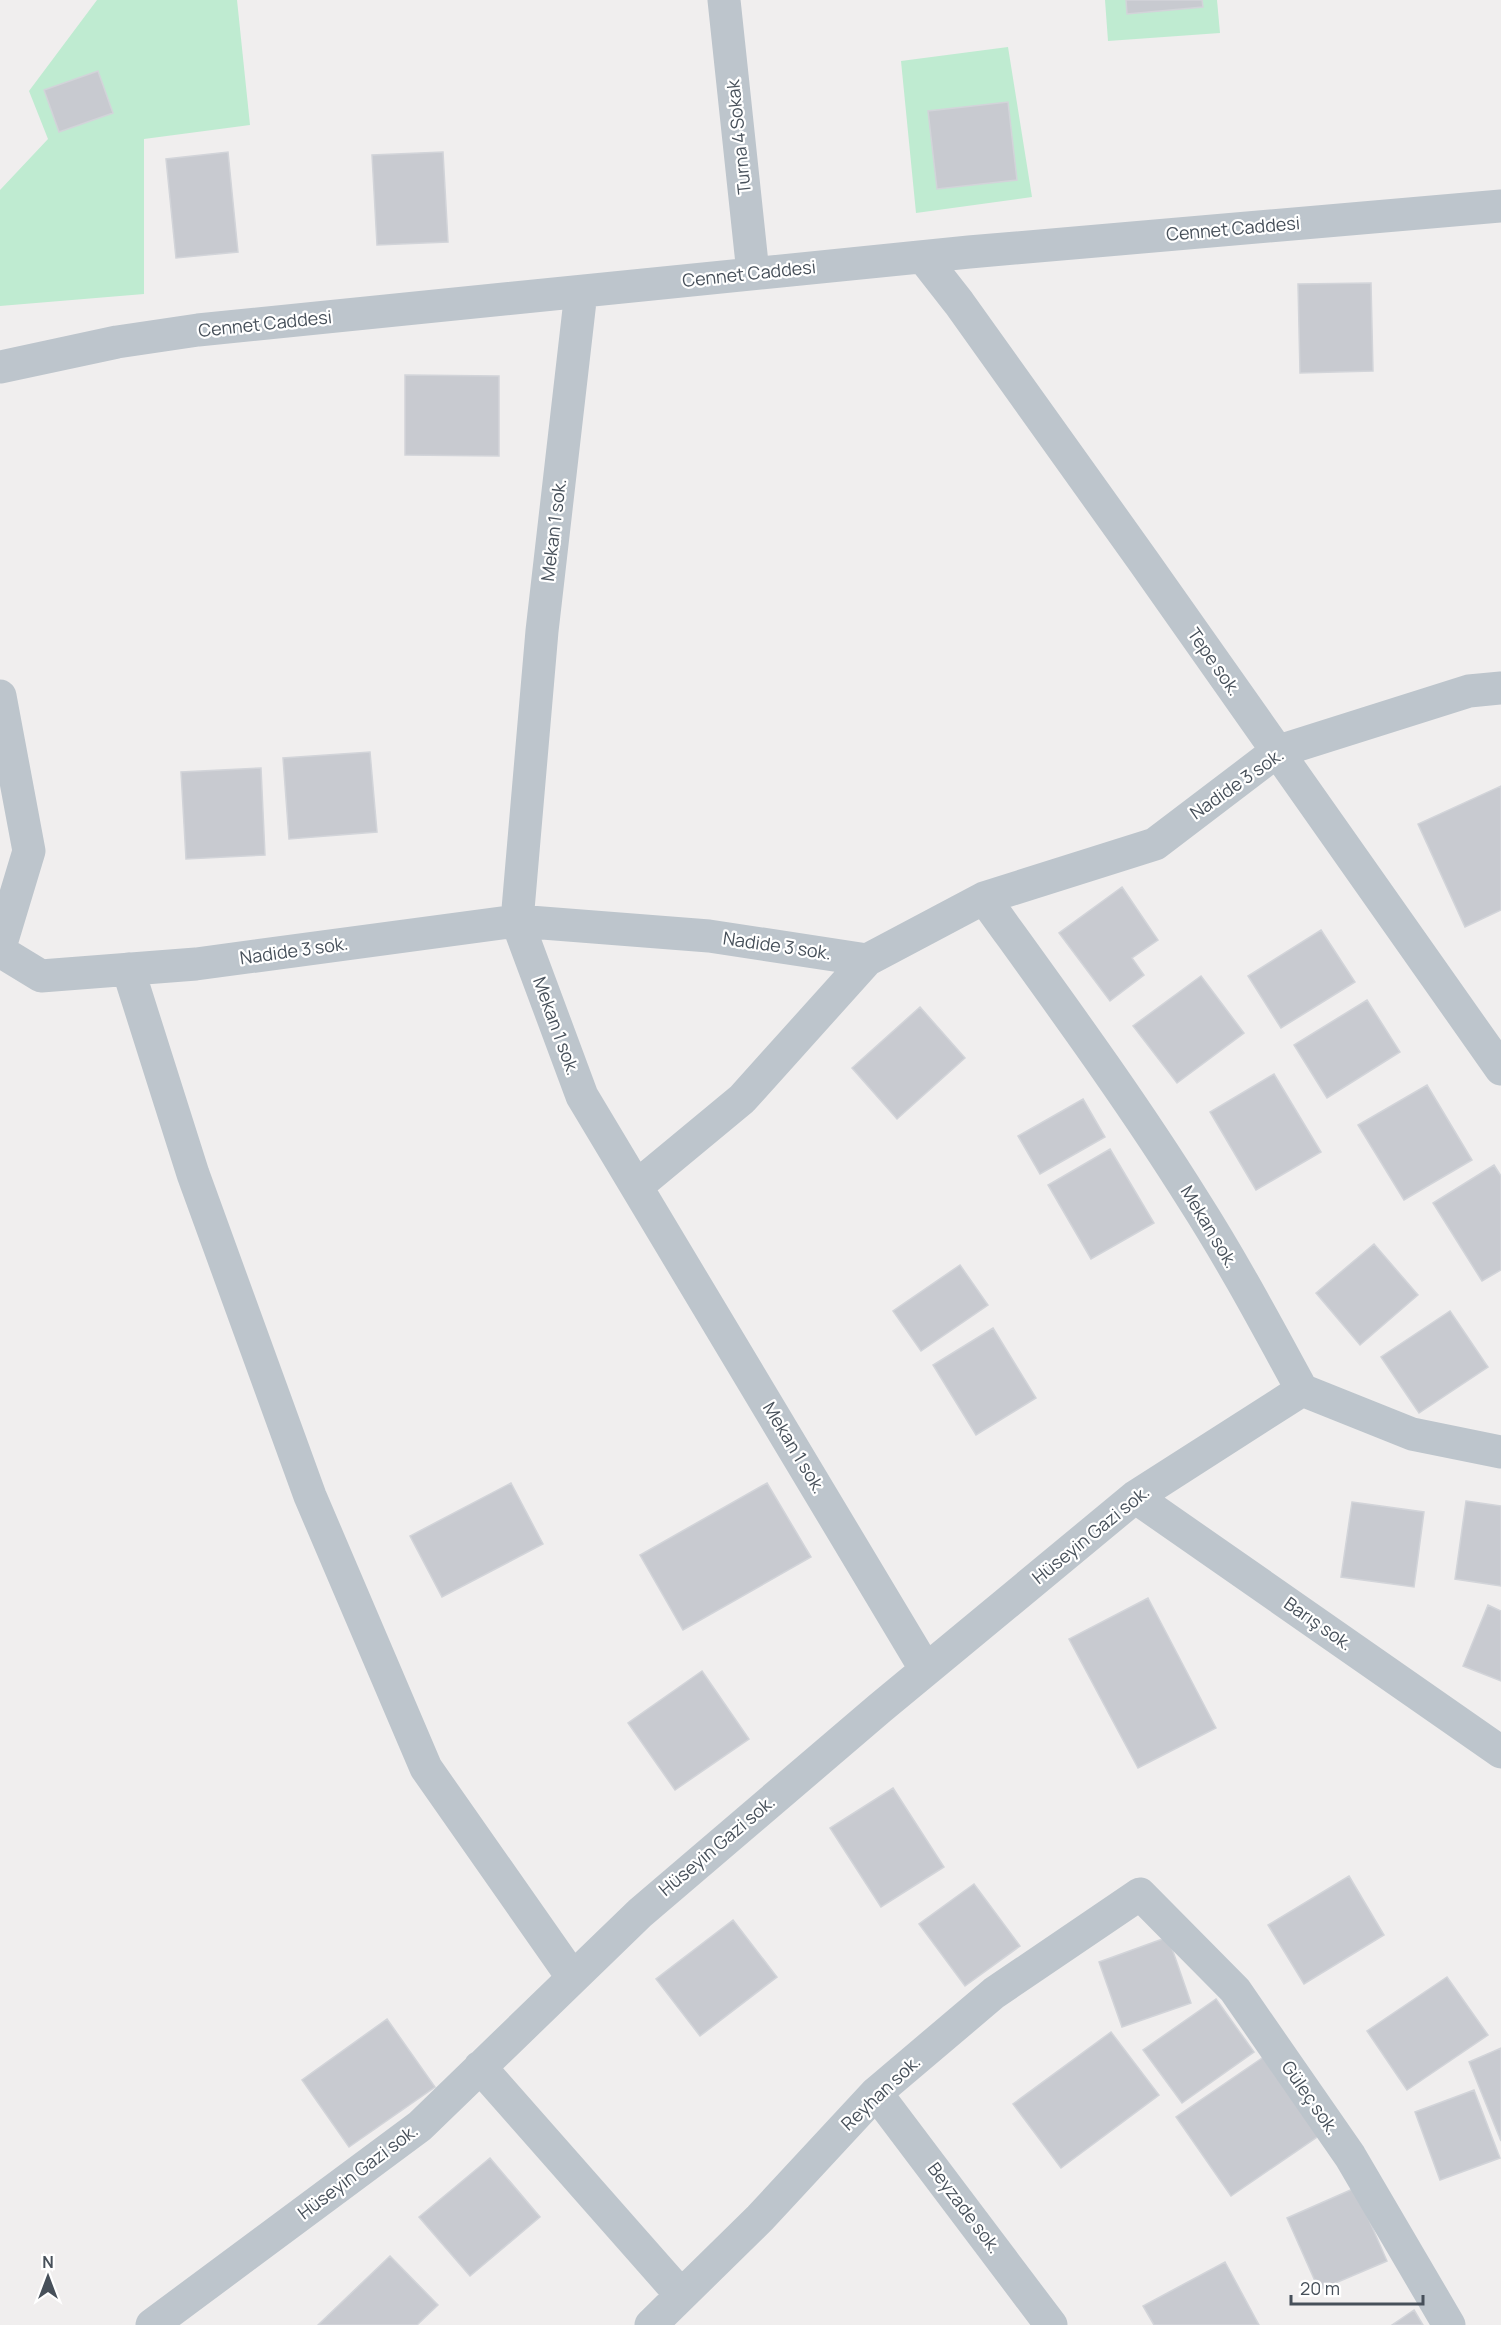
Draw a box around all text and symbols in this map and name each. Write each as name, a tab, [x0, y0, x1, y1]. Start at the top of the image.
street label: Turna 4 Sokak	[720, 78, 756, 196]
street label: Cennet Caddesi	[1165, 210, 1301, 246]
street label: Cennet Caddesi	[681, 254, 817, 292]
street label: Cennet Caddesi	[197, 304, 333, 342]
street label: Mekan 1 sok.	[535, 477, 571, 582]
street label: Tepe sok.	[1183, 623, 1247, 700]
street label: Nadide 3 sok.	[1185, 742, 1288, 824]
street label: Nadide 3 sok.	[721, 926, 833, 964]
street label: Nadide 3 sok.	[238, 931, 350, 969]
street label: Mekan 1 sok.	[528, 973, 586, 1078]
street label: Mekan sok.	[1176, 1181, 1244, 1272]
street label: Mekan 1 sok.	[758, 1397, 832, 1498]
street label: Hüseyin Gazi sok.	[1027, 1479, 1154, 1589]
street label: Barış sok.	[1280, 1591, 1358, 1655]
street label: Hüseyin Gazi sok.	[653, 1790, 779, 1901]
street label: Reyhan sok.	[836, 2049, 925, 2135]
street label: Güleç sok.	[1277, 2056, 1345, 2139]
street label: Hüseyin Gazi sok.	[293, 2118, 422, 2224]
street label: Beyzade sok.	[923, 2157, 1007, 2258]
north arrow	[18, 2247, 78, 2307]
text: N	[42, 2251, 54, 2273]
scale bar	[1291, 2268, 1423, 2306]
text: 20 m	[1300, 2276, 1340, 2300]

